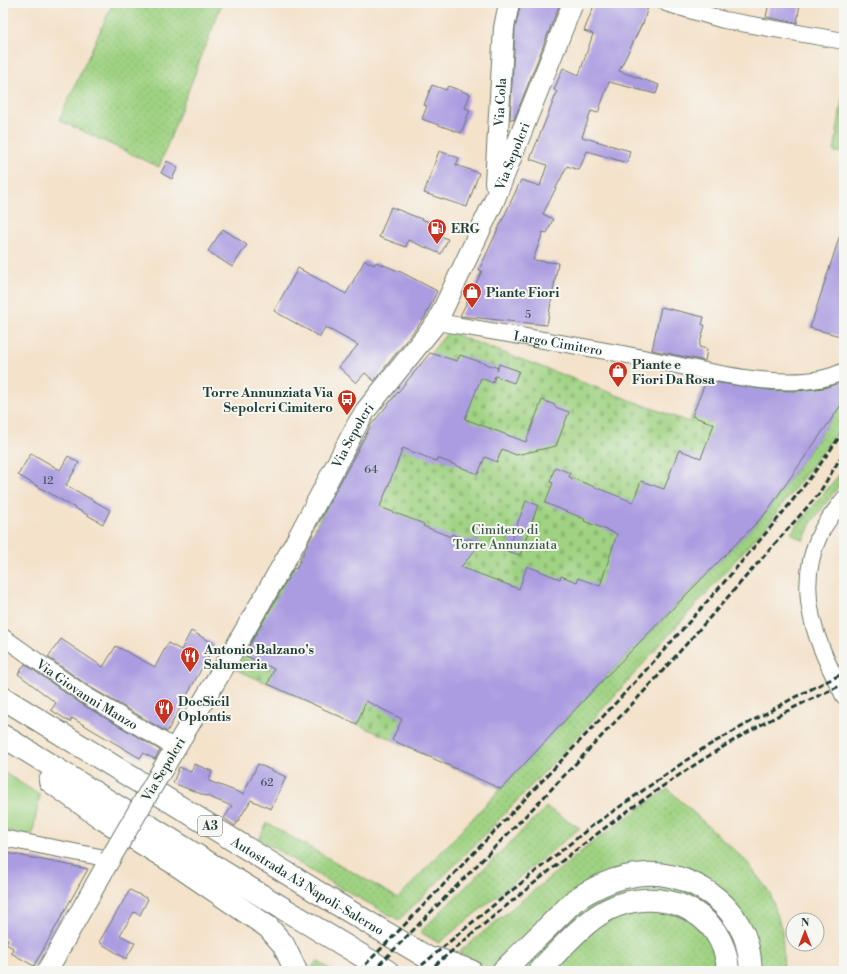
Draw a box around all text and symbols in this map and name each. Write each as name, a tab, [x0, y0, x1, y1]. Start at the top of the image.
street label: Via Cola	[491, 77, 510, 128]
street label: Via Sepolcri	[492, 120, 534, 194]
fuel station icon: ERG	[426, 217, 448, 245]
place label: ERG	[451, 221, 480, 237]
shop icon: Piante Fiori	[461, 281, 483, 309]
place label: Piante Fiori	[486, 285, 559, 301]
house number: 5	[525, 308, 531, 322]
street label: Largo Cimitero	[512, 328, 604, 359]
place label: Piante e Fiori Da Rosa	[632, 357, 716, 388]
shop icon: Piante e Fiori Da Rosa	[607, 360, 629, 388]
place label: Torre Annunziata Via Sepolcri Cimitero	[203, 385, 334, 416]
bus stop icon: Torre Annunziata Via Sepolcri Cimitero	[336, 388, 358, 416]
street label: Via Sepolcri	[328, 400, 377, 472]
house number: 64	[364, 463, 378, 477]
house number: 12	[42, 474, 54, 488]
park label: Cimitero di Torre Annunziata	[453, 522, 557, 553]
place label: Antonio Balzano's Salumeria	[203, 642, 315, 673]
restaurant icon: Antonio Balzano's Salumeria	[179, 645, 201, 673]
street label: Via Giovanni Manzo	[32, 656, 141, 733]
place label: DocSicil Oplontis	[178, 694, 232, 725]
restaurant icon: DocSicil Oplontis	[153, 697, 175, 725]
street label: Via Sepolcri	[138, 735, 189, 805]
house number: 62	[261, 776, 273, 790]
road number: A3	[198, 816, 222, 836]
street label: Autostrada A3 Napoli-Salerno	[227, 833, 387, 939]
north arrow	[785, 912, 825, 952]
text: N	[801, 916, 810, 930]

